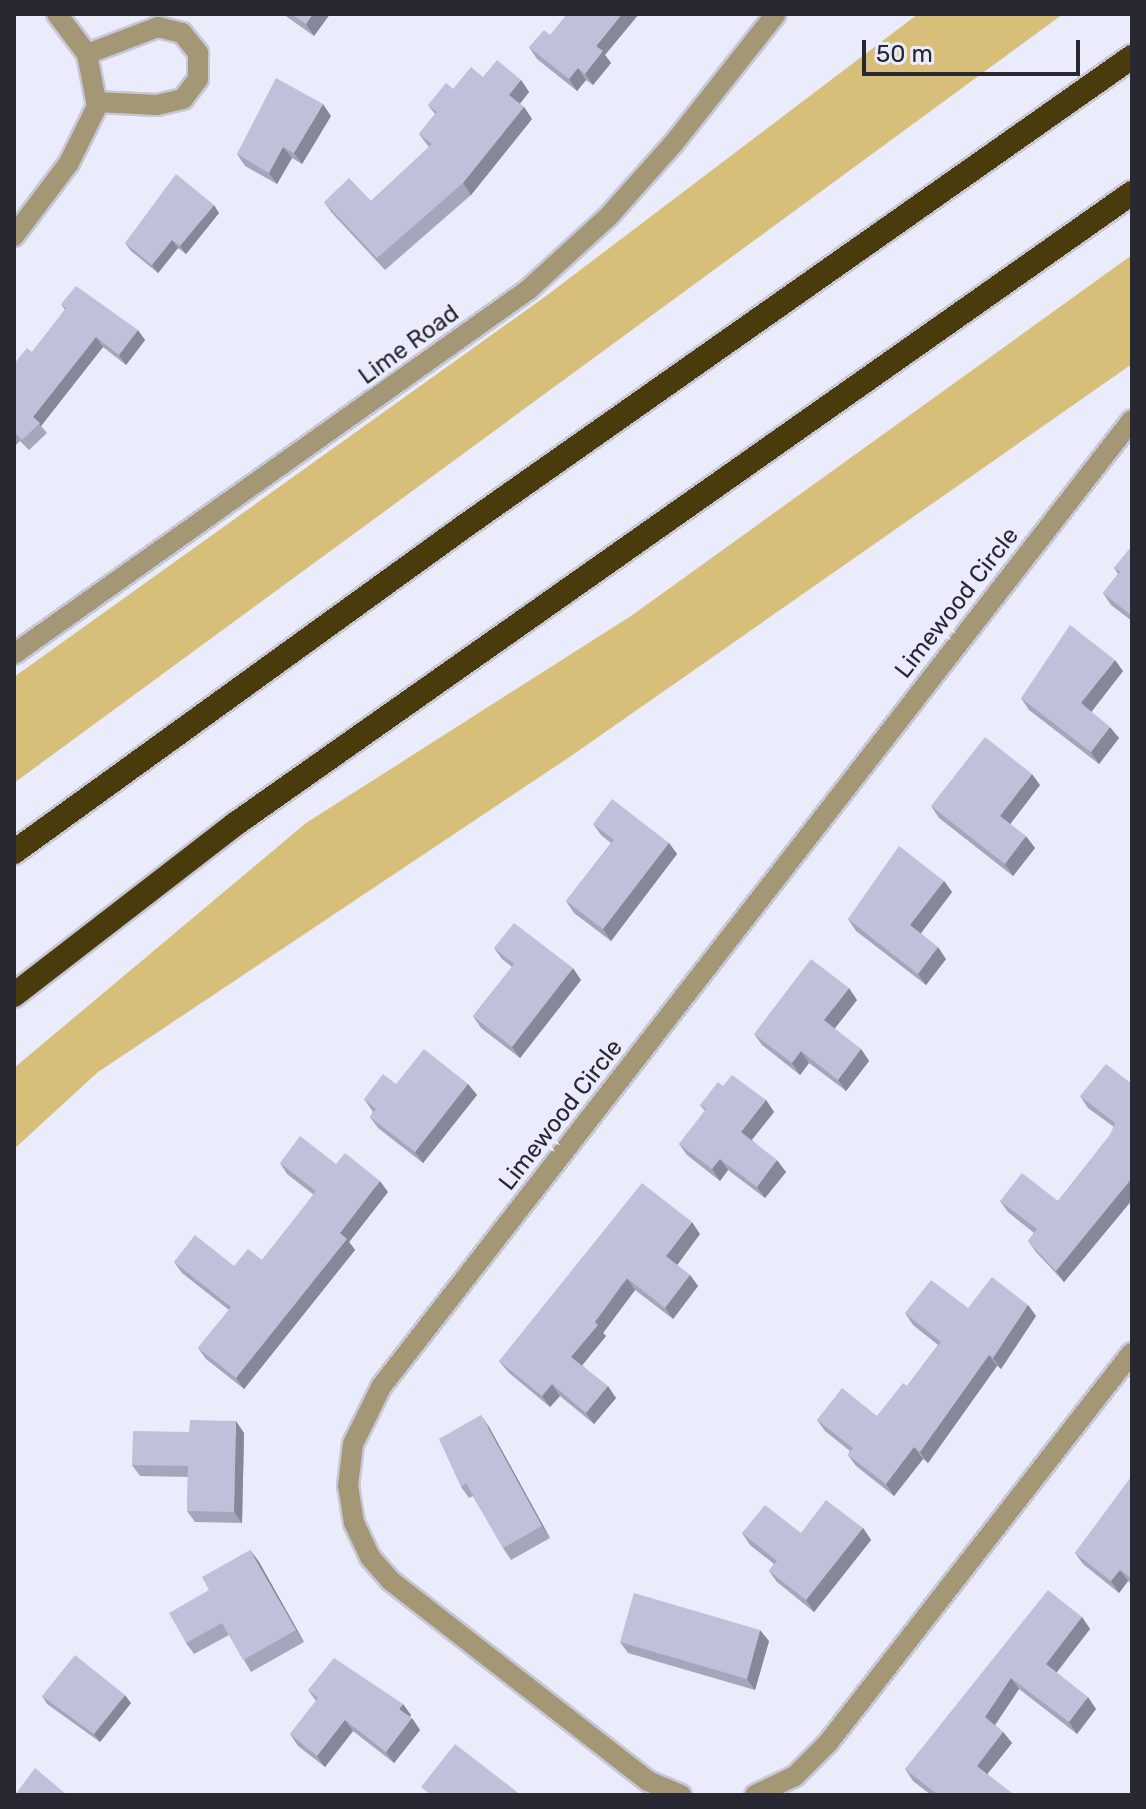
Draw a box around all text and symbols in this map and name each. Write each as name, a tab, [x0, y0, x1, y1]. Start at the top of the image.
scale bar	[866, 24, 1084, 74]
text: 50 m	[876, 40, 933, 68]
street label: Lime Road	[353, 299, 465, 391]
street label: Limewood Circle	[889, 522, 1025, 684]
street label: Limewood Circle	[493, 1034, 629, 1196]

